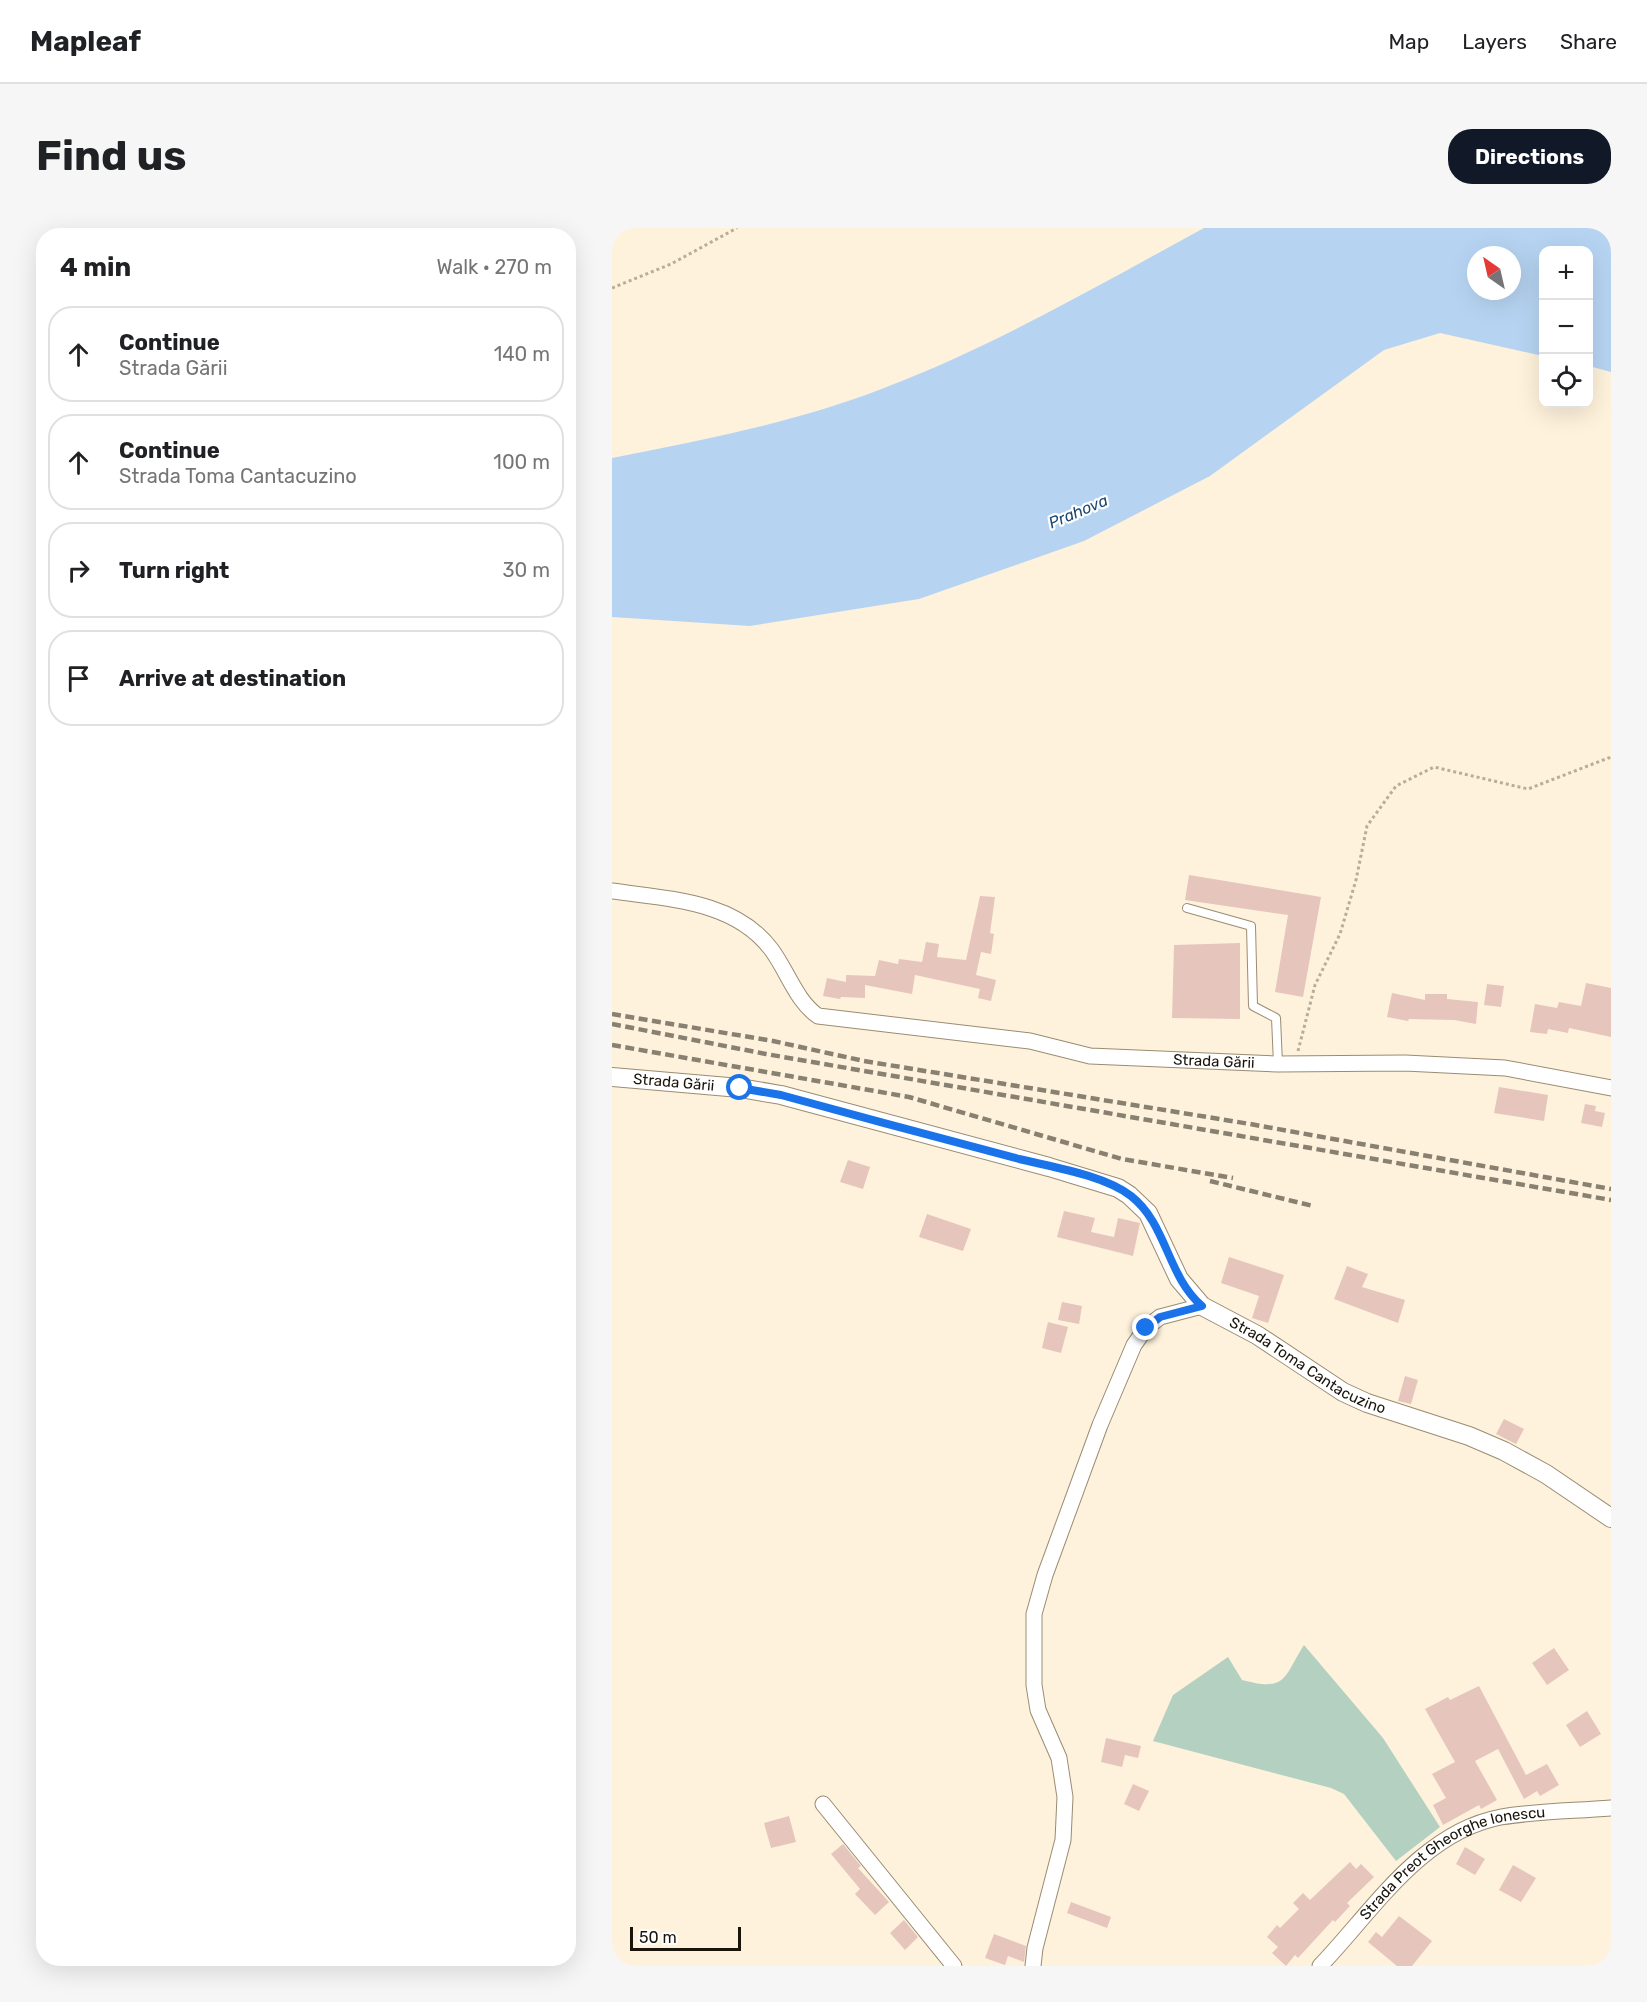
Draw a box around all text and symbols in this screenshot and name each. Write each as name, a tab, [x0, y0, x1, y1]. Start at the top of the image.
text: Mapleaf	[30, 25, 141, 58]
text: Map	[1388, 29, 1429, 54]
text: Layers	[1462, 29, 1527, 54]
text: Share	[1560, 29, 1617, 54]
button: Directions	[1448, 129, 1611, 184]
text: Find us	[36, 131, 187, 181]
north arrow	[1467, 246, 1521, 300]
map controls	[1539, 246, 1593, 408]
button: +	[1539, 246, 1593, 300]
text: 4 min	[60, 252, 131, 283]
text: Walk · 270 m	[437, 255, 552, 279]
button: −	[1539, 300, 1593, 354]
text: Continue	[119, 329, 220, 356]
icon: ahead	[62, 338, 95, 371]
text: 140 m	[494, 342, 550, 366]
button: locate	[1539, 354, 1593, 408]
text: Strada Gării	[119, 356, 228, 380]
text: Continue	[119, 437, 220, 464]
icon: ahead	[62, 446, 95, 479]
text: 100 m	[493, 450, 550, 474]
text: Strada Toma Cantacuzino	[119, 464, 357, 488]
water label: Prahova	[1046, 490, 1111, 532]
icon: right	[62, 554, 95, 587]
text: Turn right	[119, 557, 229, 584]
text: 30 m	[503, 558, 550, 582]
icon: arrive	[62, 662, 95, 695]
text: Arrive at destination	[119, 665, 346, 692]
street label: Strada Gării	[1173, 1051, 1255, 1072]
street label: Strada Gării	[632, 1070, 715, 1095]
route start	[726, 1074, 752, 1100]
street label: Strada Toma Cantacuzino	[1227, 1313, 1388, 1417]
route end	[1132, 1314, 1158, 1340]
street label: Strada Preot Gheorghe Ionescu	[1356, 1803, 1546, 1924]
scale bar	[630, 1924, 741, 1952]
text: 50 m	[639, 1928, 677, 1947]

